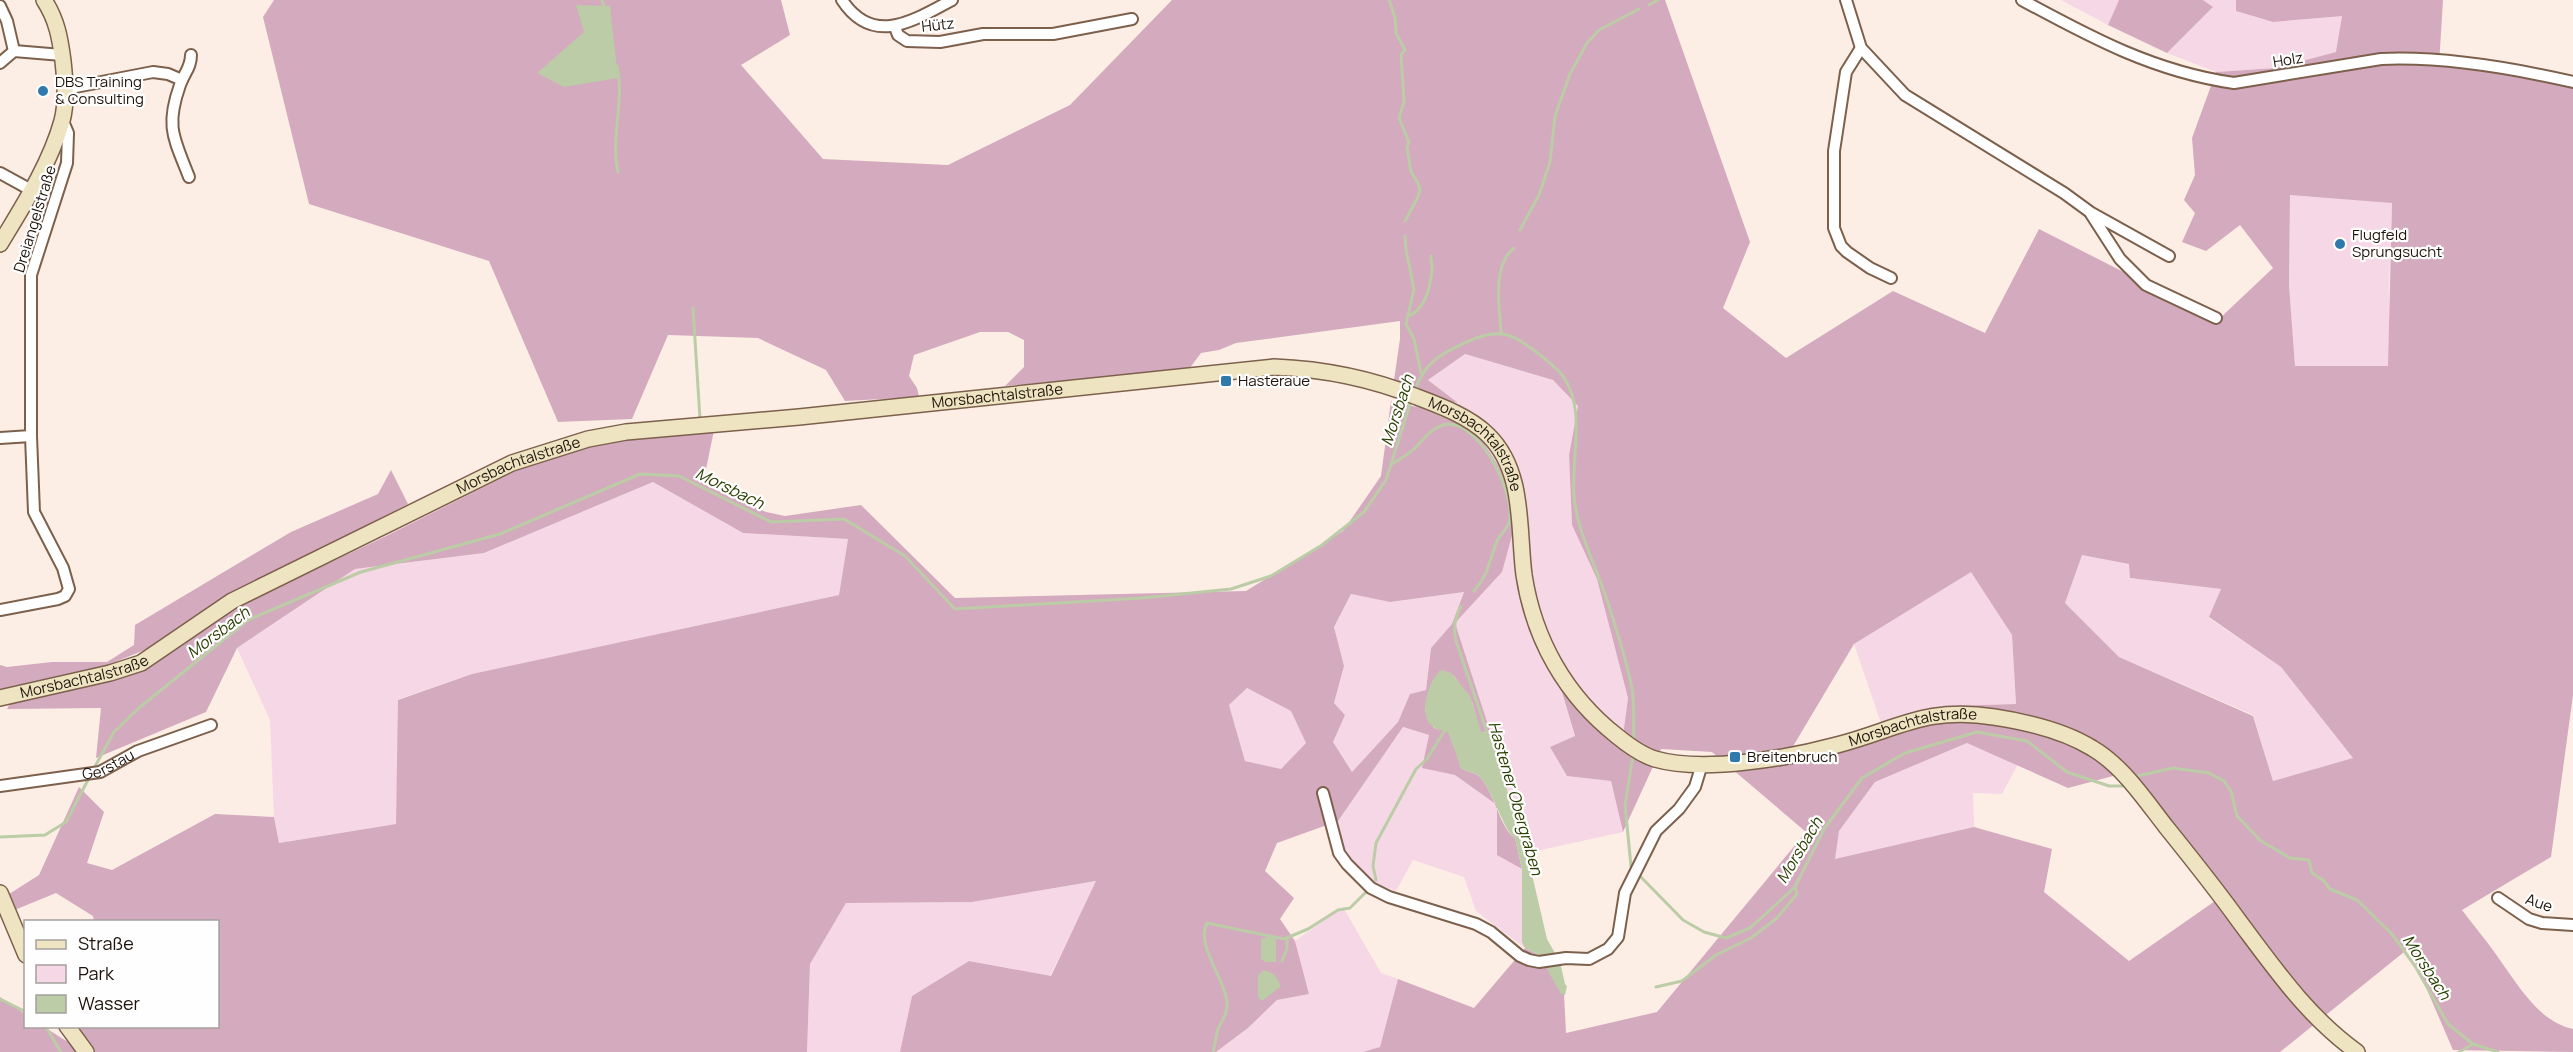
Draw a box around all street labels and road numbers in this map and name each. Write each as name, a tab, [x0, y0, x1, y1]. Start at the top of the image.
street label: Hütz	[920, 12, 956, 37]
street label: Holz	[2271, 47, 2305, 72]
street label: Dreiangelstraße	[8, 162, 61, 275]
street label: Morsbachtalstraße	[931, 378, 1064, 413]
street label: Morsbachtalstraße	[1425, 391, 1527, 494]
street label: Morsbachtalstraße	[453, 431, 583, 499]
street label: Morsbachtalstraße	[18, 650, 153, 703]
street label: Morsbachtalstraße	[1846, 703, 1978, 751]
street label: Gerstau	[81, 744, 138, 784]
street label: Aue	[2523, 888, 2556, 917]

